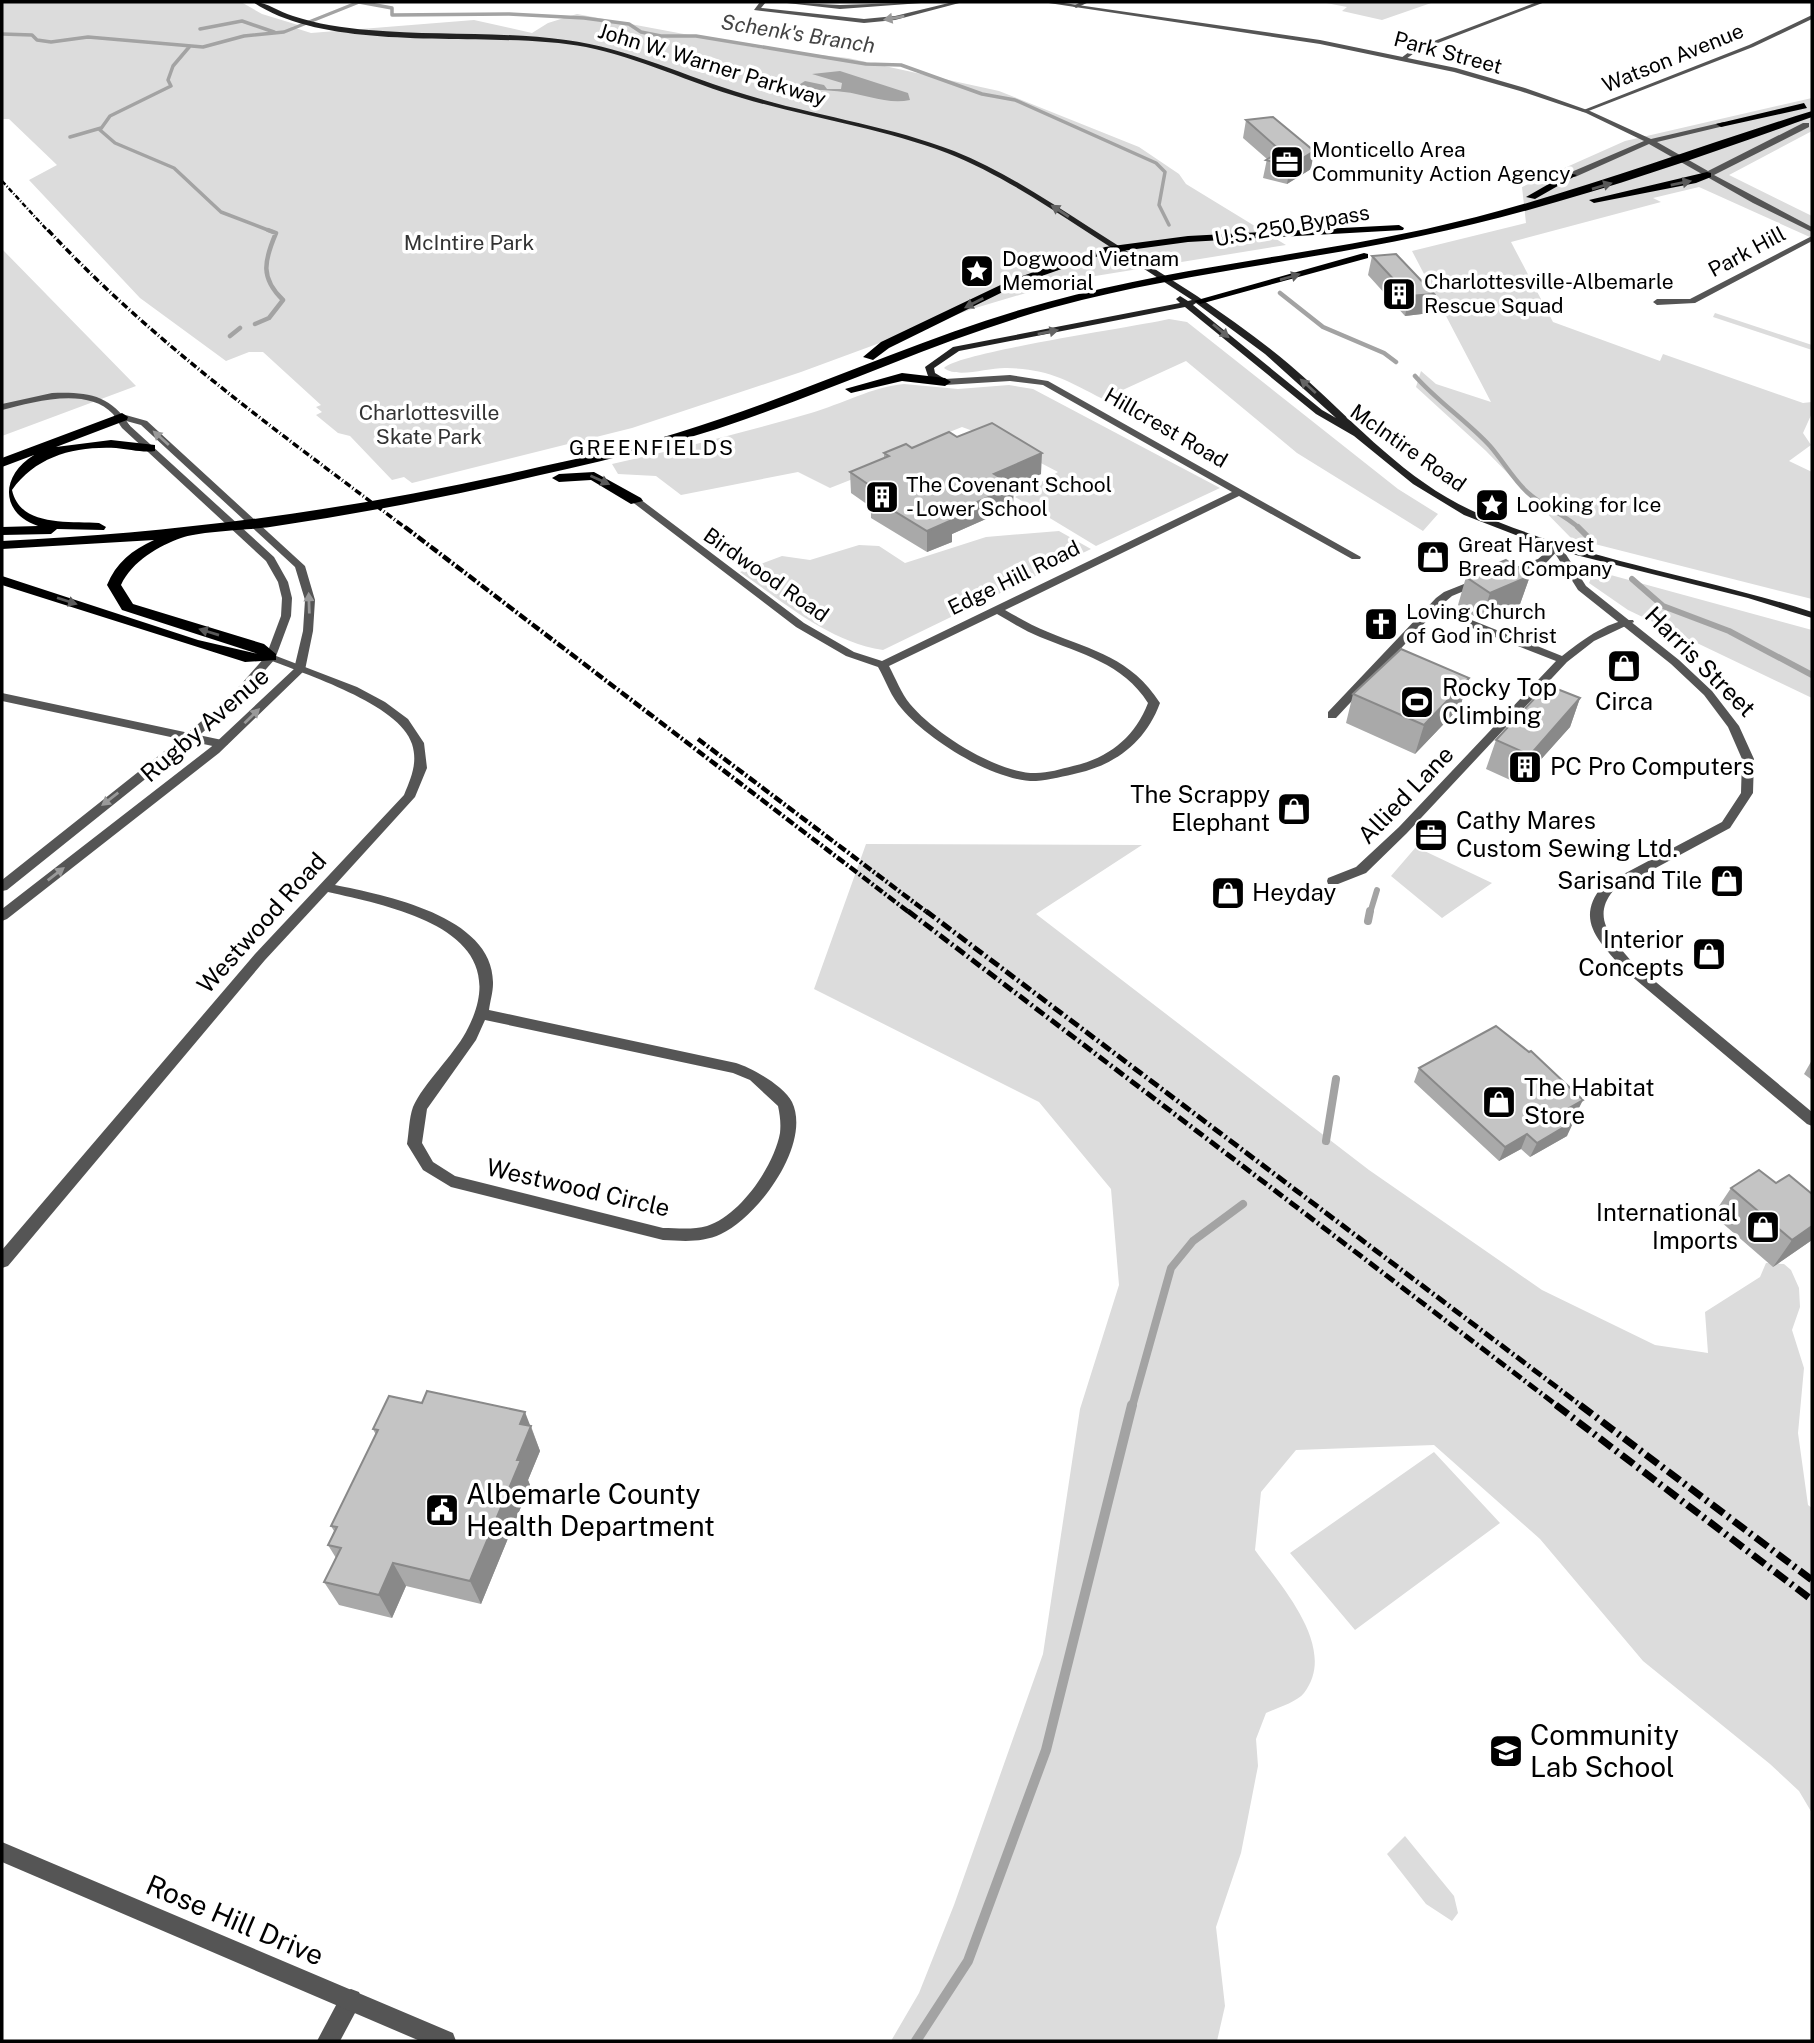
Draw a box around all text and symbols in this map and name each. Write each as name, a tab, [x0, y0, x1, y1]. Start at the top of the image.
water label: Schenk's Branch	[719, 9, 877, 58]
one-way arrow	[883, 13, 905, 24]
street label: John W. Warner Parkway	[595, 18, 829, 111]
street label: Watson Avenue	[1598, 18, 1747, 97]
street label: Park Street	[1391, 26, 1505, 79]
place label: Monticello Area Community Action Agency	[1312, 137, 1571, 186]
office icon: Monticello Area Community Action Agency	[1268, 143, 1306, 181]
one-way arrow	[1670, 178, 1692, 189]
one-way arrow	[1592, 181, 1613, 191]
street label: U.S. 250 Bypass	[1213, 200, 1371, 251]
one-way arrow	[1050, 205, 1070, 218]
street label: Park Hill	[1704, 221, 1790, 282]
park label: McIntire Park	[404, 230, 534, 255]
place label: Dogwood Vietnam Memorial	[1002, 246, 1179, 295]
place icon: Dogwood Vietnam Memorial	[958, 252, 996, 290]
place label: Charlottesville-Albemarle Rescue Squad	[1424, 269, 1674, 318]
one-way arrow	[1280, 271, 1301, 281]
building icon: Charlottesville-Albemarle Rescue Squad	[1380, 275, 1418, 313]
one-way arrow	[964, 297, 983, 309]
one-way arrow	[1212, 323, 1230, 338]
one-way arrow	[1037, 326, 1059, 337]
one-way arrow	[1299, 378, 1317, 394]
street label: Hillcrest Road	[1100, 382, 1232, 473]
street label: McIntire Road	[1346, 399, 1471, 497]
park label: Charlottesville Skate Park	[359, 400, 499, 449]
one-way arrow	[153, 431, 170, 447]
district label: GREENFIELDS	[569, 435, 735, 460]
place label: The Covenant School - Lower School	[906, 472, 1112, 521]
one-way arrow	[590, 474, 610, 486]
building icon: The Covenant School - Lower School	[863, 478, 901, 516]
place icon: Looking for Ice	[1473, 486, 1511, 524]
place label: Looking for Ice	[1516, 492, 1661, 517]
street label: Birdwood Road	[699, 522, 834, 627]
place label: Great Harvest Bread Company	[1458, 532, 1613, 581]
street label: Edge Hill Road	[944, 535, 1084, 620]
shop icon: Great Harvest Bread Company	[1414, 538, 1452, 576]
one-way arrow	[303, 592, 314, 614]
one-way arrow	[56, 596, 77, 606]
place label: Loving Church of God in Christ	[1406, 599, 1557, 648]
street label: Harris Street	[1640, 600, 1762, 722]
church icon: Loving Church of God in Christ	[1362, 605, 1400, 643]
one-way arrow	[198, 627, 219, 637]
shop icon: Circa	[1605, 647, 1643, 685]
street label: Rugby Avenue	[135, 661, 274, 787]
place label: Rocky Top Climbing	[1442, 673, 1557, 729]
sports icon: Rocky Top Climbing	[1398, 683, 1436, 721]
place label: Circa	[1595, 687, 1653, 715]
one-way arrow	[243, 708, 261, 724]
street label: Allied Lane	[1352, 740, 1459, 849]
building icon: PC Pro Computers	[1506, 748, 1544, 786]
place label: PC Pro Computers	[1550, 752, 1754, 780]
place label: The Scrappy Elephant	[1130, 780, 1270, 836]
shop icon: The Scrappy Elephant	[1275, 790, 1313, 828]
one-way arrow	[102, 792, 120, 807]
place label: Cathy Mares Custom Sewing Ltd.	[1456, 806, 1678, 862]
office icon: Cathy Mares Custom Sewing Ltd.	[1412, 816, 1450, 854]
street label: Westwood Road	[191, 846, 332, 998]
shop icon: Sarisand Tile	[1708, 862, 1746, 900]
one-way arrow	[46, 866, 64, 881]
place label: Sarisand Tile	[1557, 866, 1702, 894]
shop icon: Heyday	[1209, 874, 1247, 912]
place label: Heyday	[1252, 878, 1336, 906]
place label: Interior Concepts	[1578, 925, 1684, 981]
shop icon: Interior Concepts	[1690, 935, 1728, 973]
place label: The Habitat Store	[1524, 1073, 1655, 1129]
shop icon: The Habitat Store	[1480, 1083, 1518, 1121]
street label: Westwood Circle	[484, 1152, 673, 1222]
place label: International Imports	[1596, 1198, 1738, 1254]
shop icon: International Imports	[1744, 1208, 1782, 1246]
place label: Albemarle County Health Department	[466, 1477, 715, 1542]
public building icon: Albemarle County Health Department	[423, 1491, 461, 1529]
place label: Community Lab School	[1530, 1718, 1679, 1783]
school or university icon: Community Lab School	[1487, 1732, 1525, 1770]
street label: Rose Hill Drive	[141, 1867, 329, 1972]

